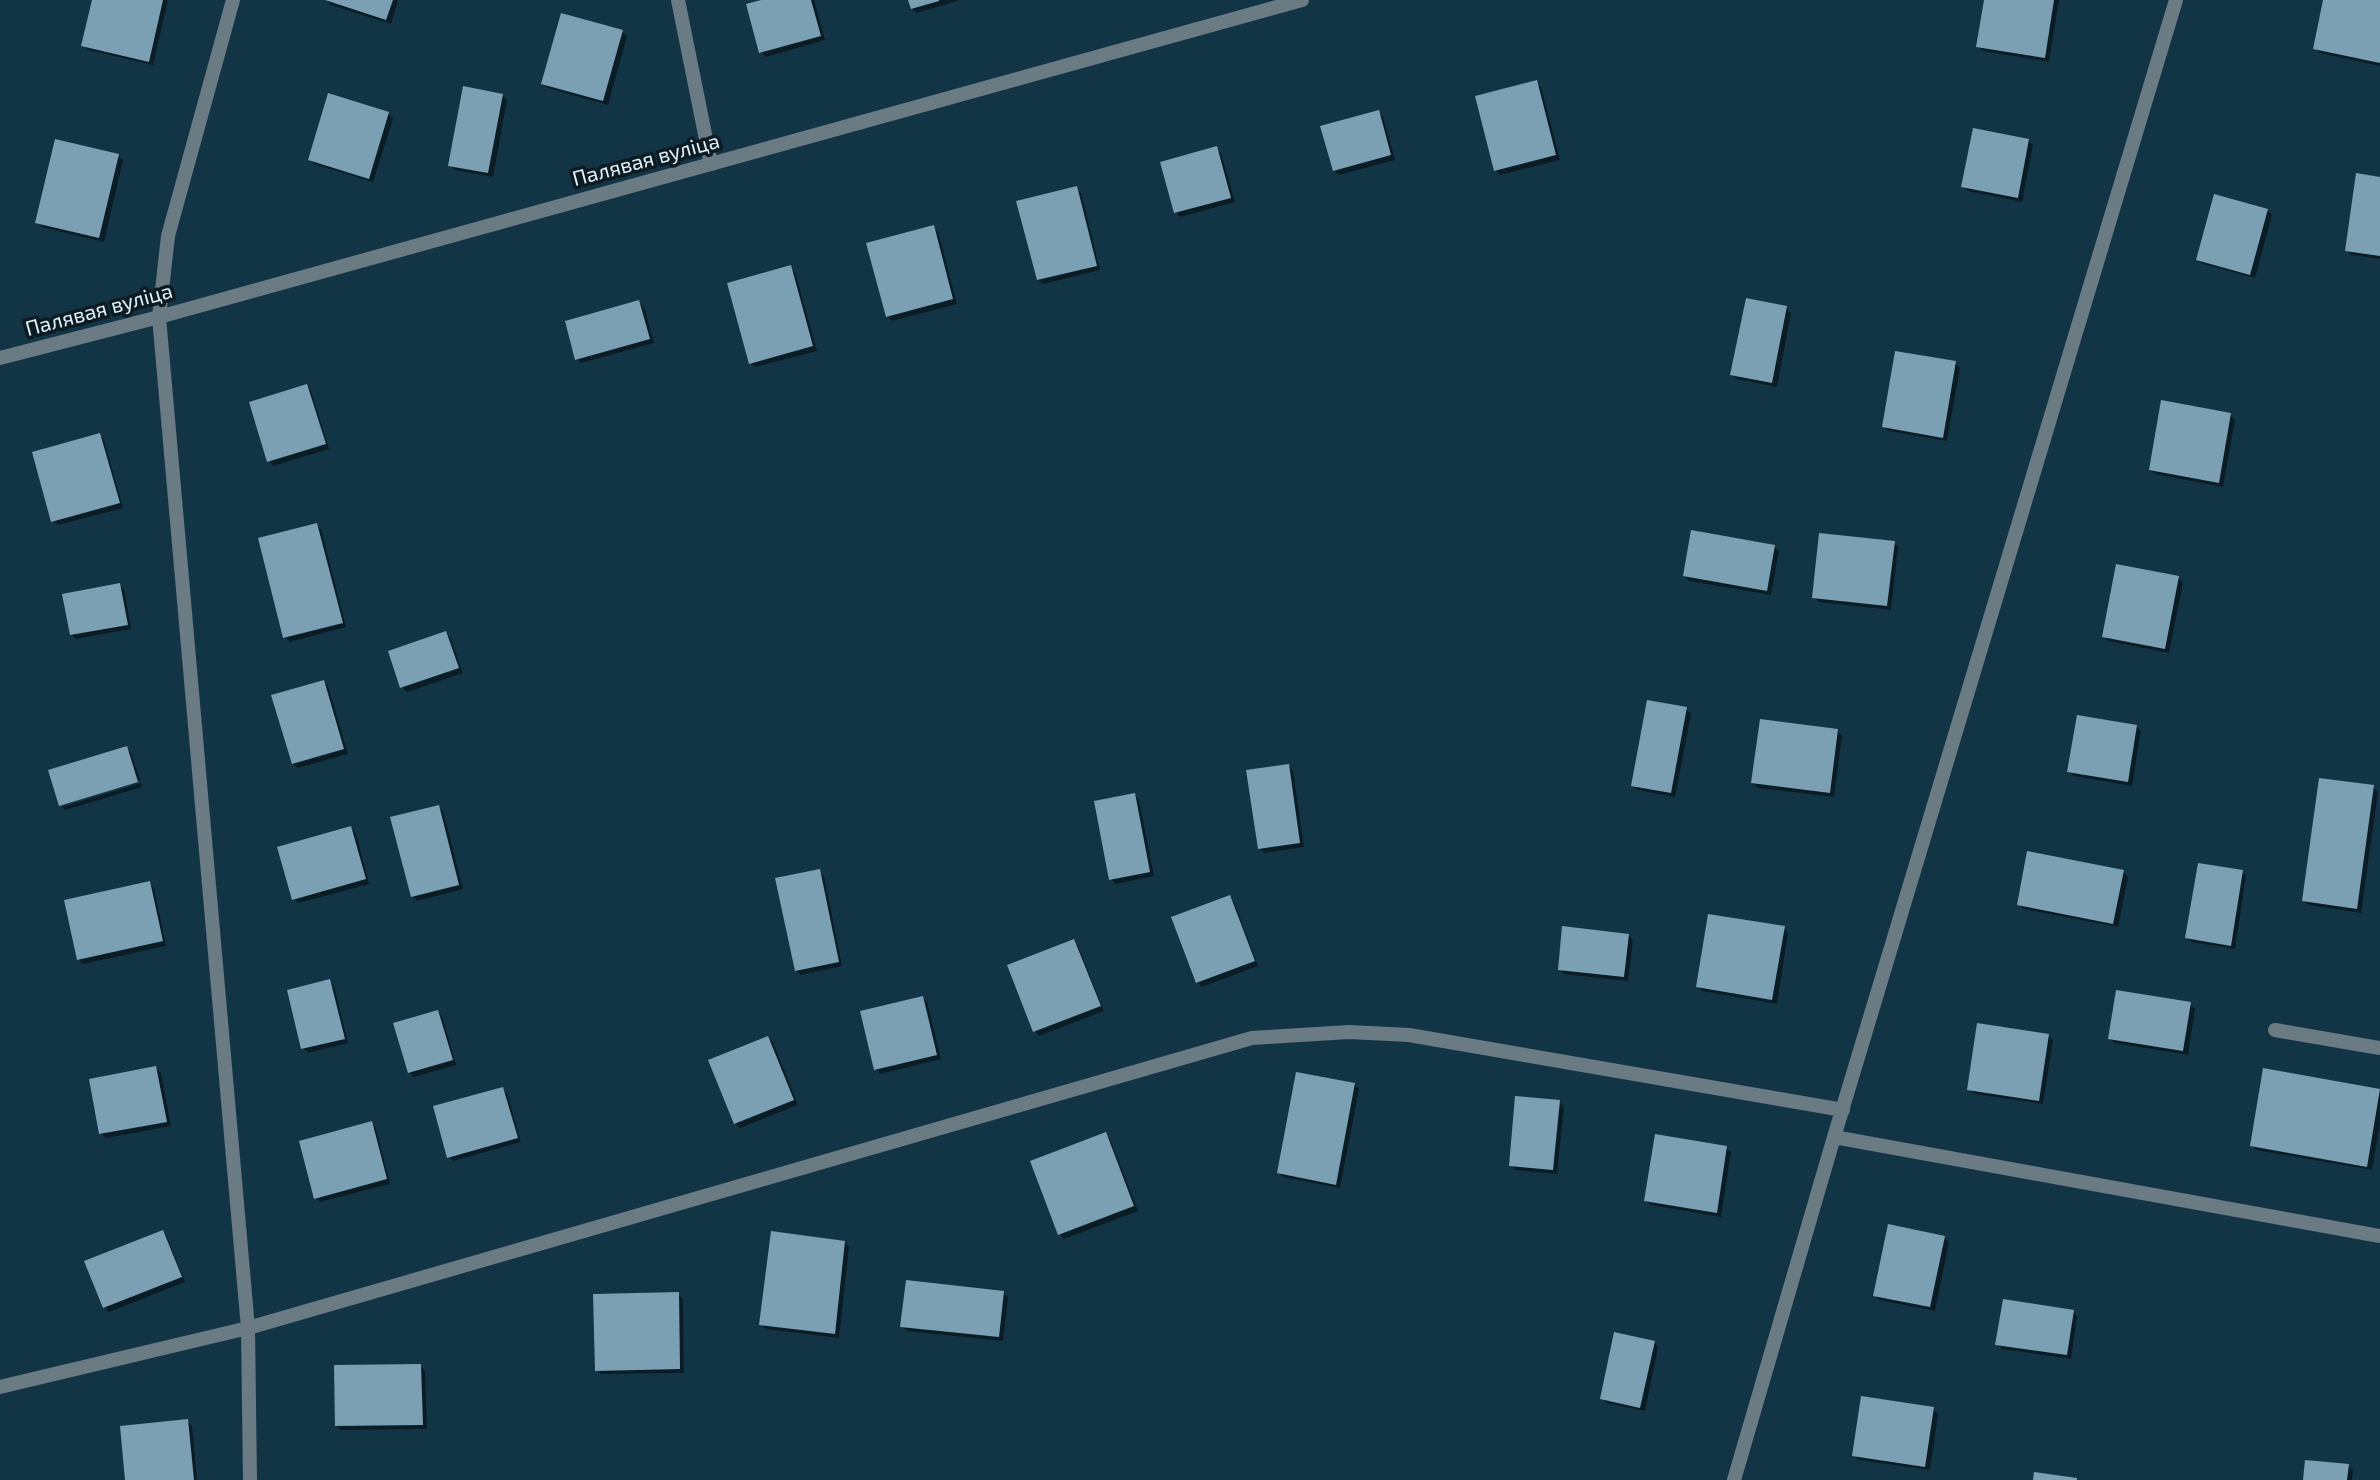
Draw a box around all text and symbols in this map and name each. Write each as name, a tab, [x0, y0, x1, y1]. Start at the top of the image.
street label: Палявая вуліца	[570, 128, 722, 192]
street label: Палявая вуліца	[23, 278, 175, 342]

